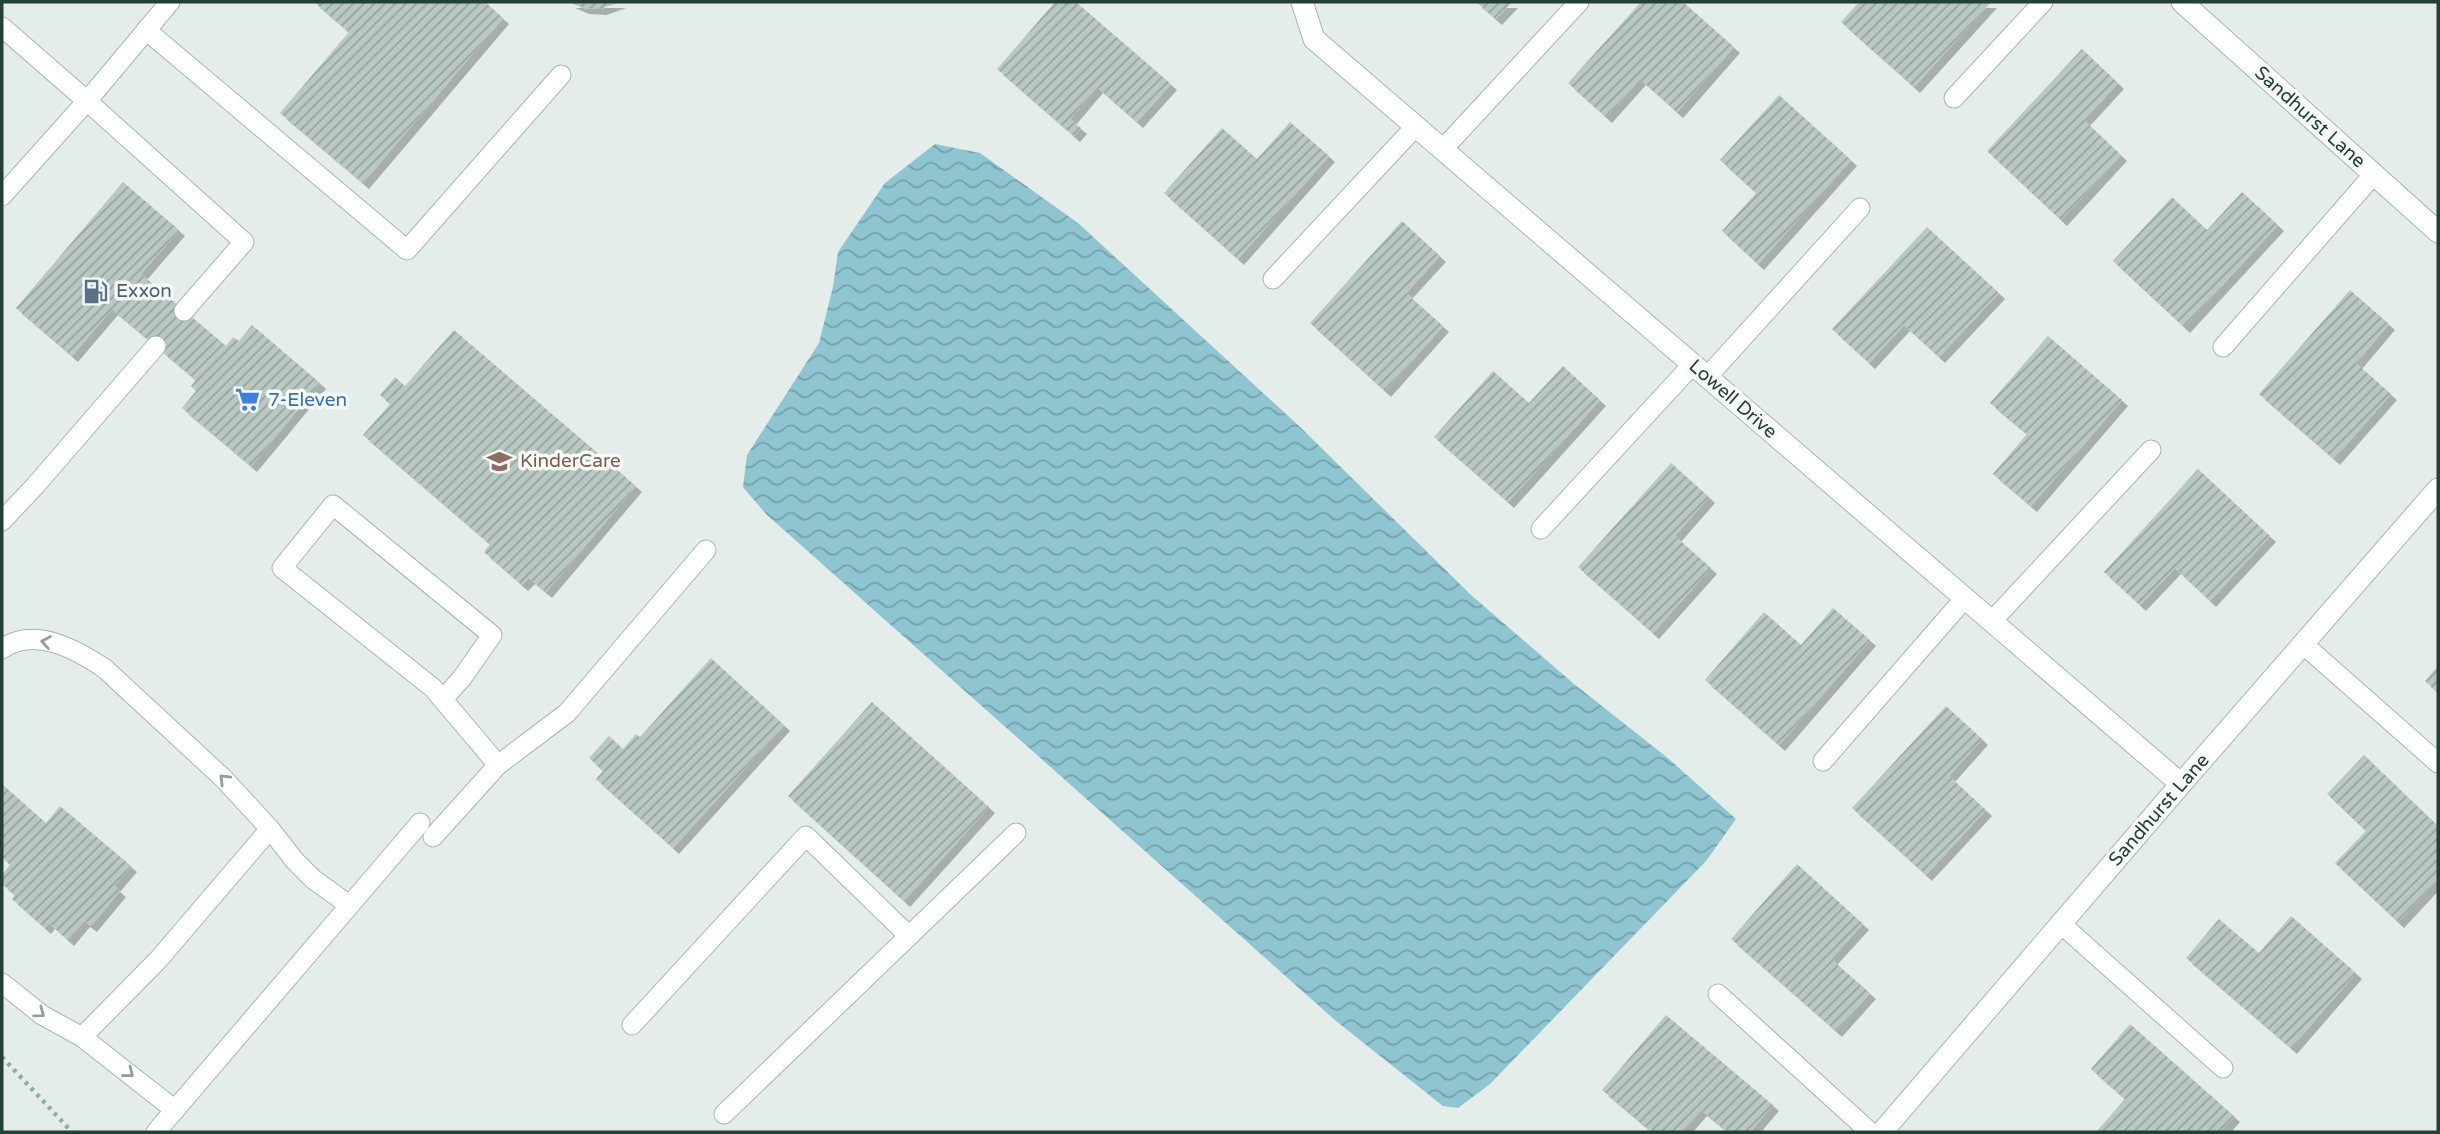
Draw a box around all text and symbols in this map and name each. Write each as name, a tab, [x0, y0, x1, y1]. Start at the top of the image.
street label: Sandhurst Lane	[2250, 61, 2370, 173]
fuel station icon: Exxon	[82, 277, 110, 305]
place label: Exxon	[116, 280, 172, 302]
street label: Lowell Drive	[1685, 355, 1781, 443]
supermarket icon: 7-Eleven	[234, 386, 262, 414]
place label: 7-Eleven	[268, 389, 347, 411]
school or university icon: KinderCare	[486, 447, 514, 475]
place label: KinderCare	[520, 450, 621, 472]
one-way arrow	[40, 635, 52, 650]
street label: Sandhurst Lane	[2104, 749, 2214, 871]
one-way arrow	[219, 774, 232, 787]
one-way arrow	[32, 1005, 45, 1017]
one-way arrow	[121, 1065, 133, 1078]

